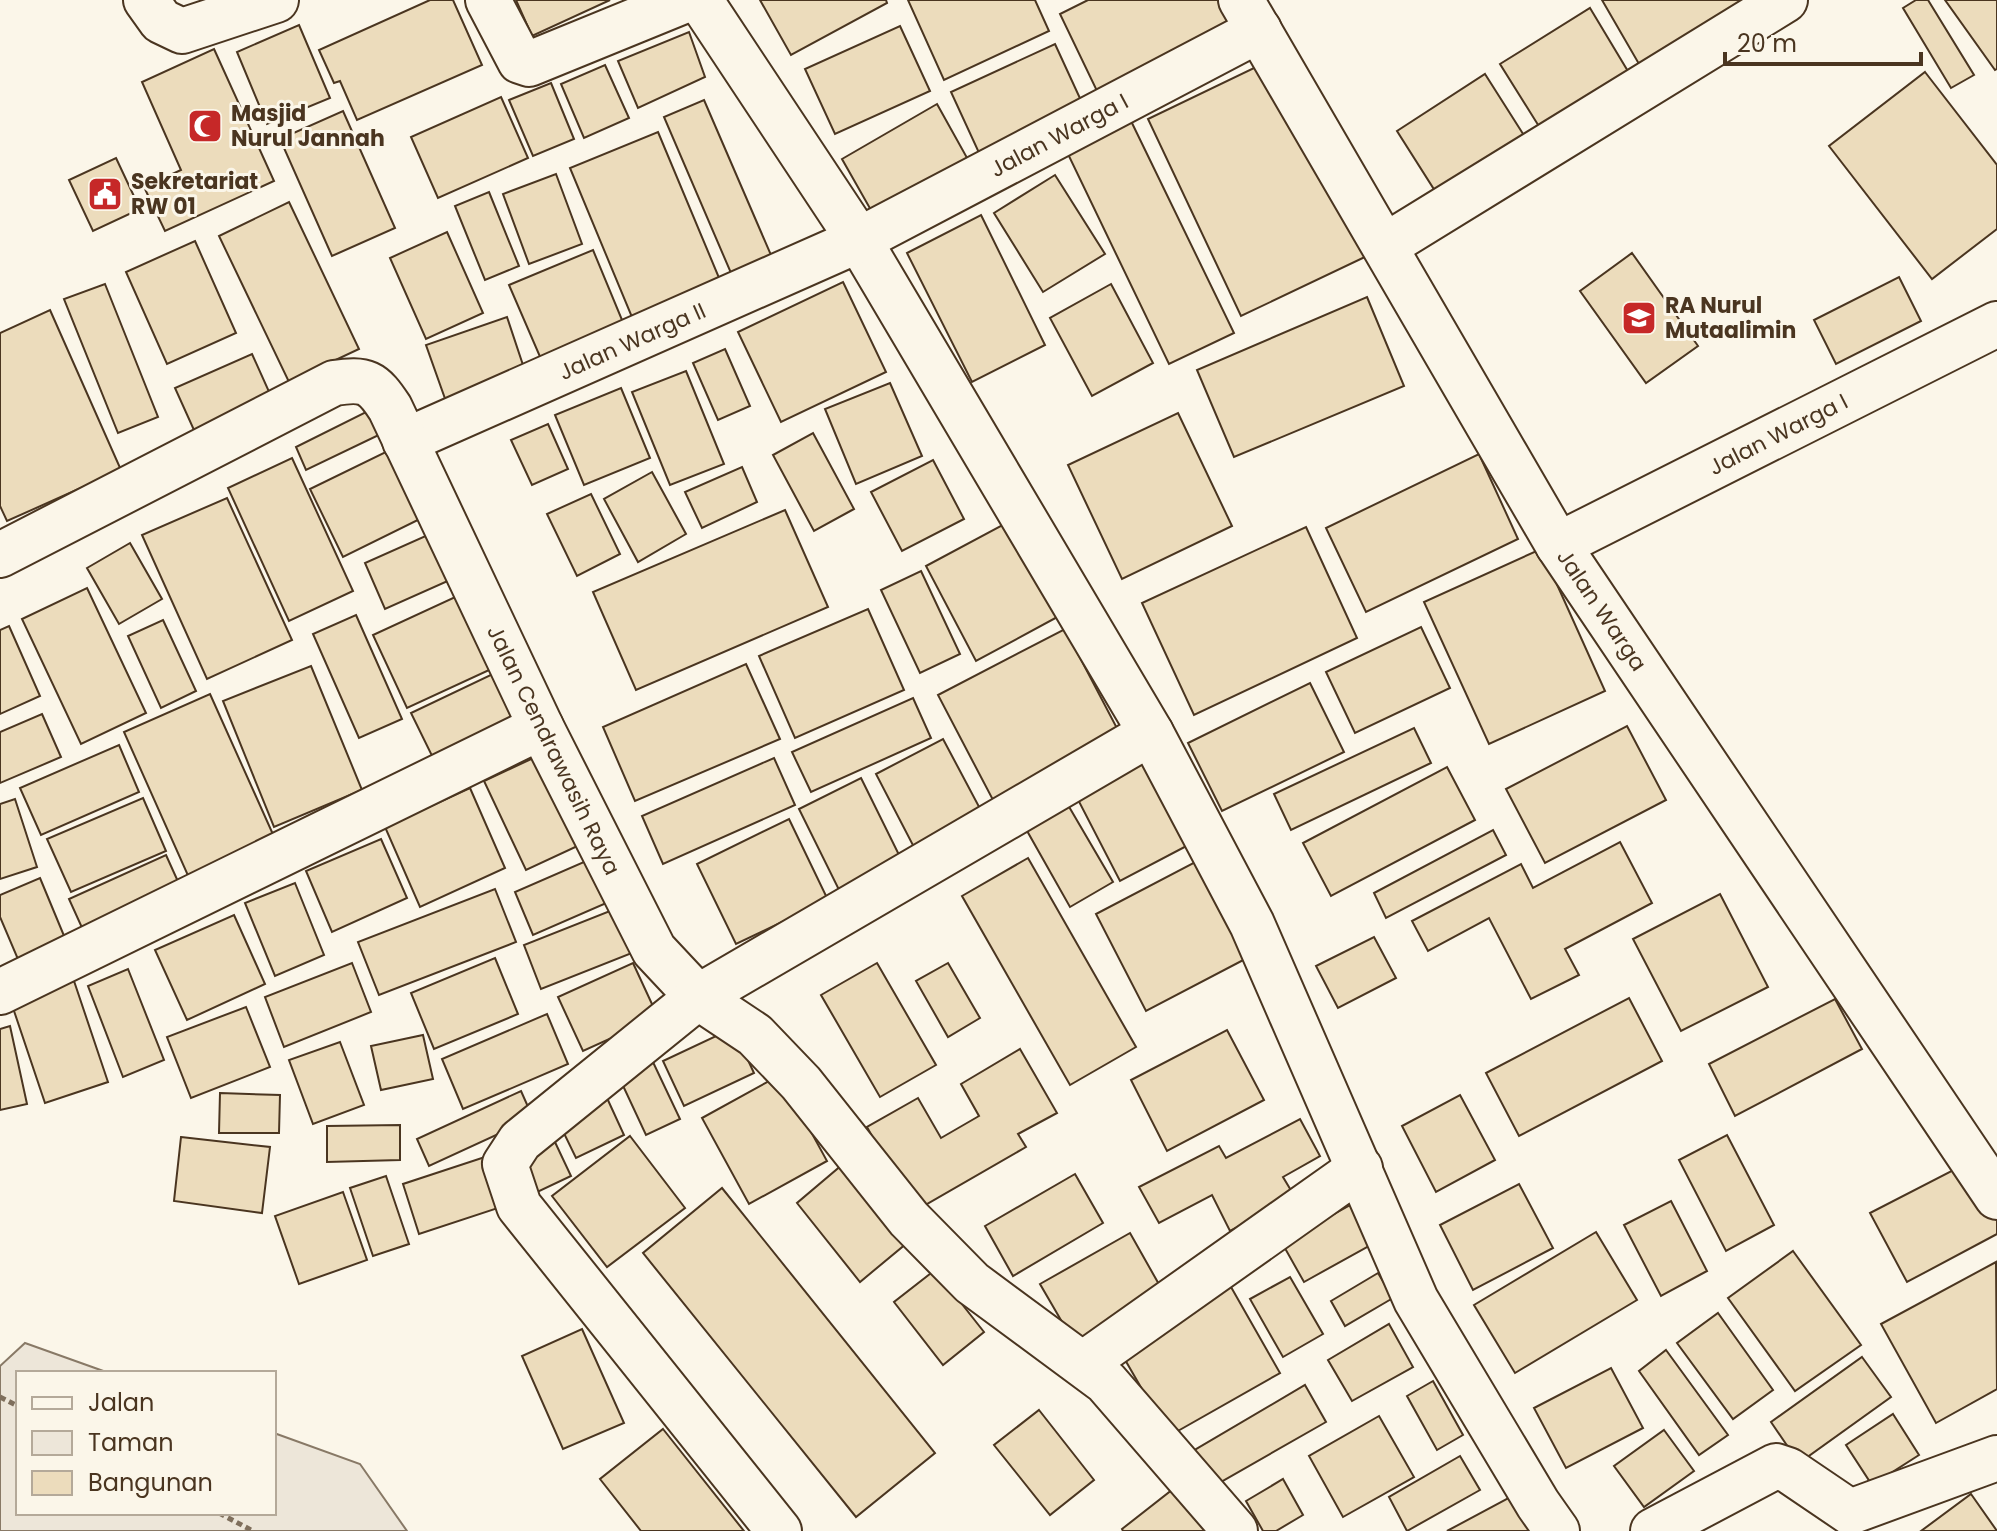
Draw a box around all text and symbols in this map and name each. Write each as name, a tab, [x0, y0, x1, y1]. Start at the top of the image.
scale bar	[1725, 16, 1921, 66]
text: 20 m	[1737, 27, 1797, 60]
street label: Jalan Warga I	[985, 86, 1134, 185]
place label: Masjid Nurul Jannah	[231, 98, 385, 154]
mosque icon: Masjid Nurul Jannah	[186, 107, 224, 145]
place label: Sekretariat RW 01	[131, 166, 258, 222]
public building icon: Sekretariat RW 01	[86, 175, 124, 213]
place label: RA Nurul Mutaalimin	[1665, 290, 1796, 346]
street label: Jalan Warga II	[554, 295, 711, 388]
school or university icon: RA Nurul Mutaalimin	[1620, 299, 1658, 337]
street label: Jalan Warga I	[1703, 386, 1853, 483]
street label: Jalan Warga	[1549, 543, 1654, 677]
street label: Jalan Cendrawasih Raya	[479, 620, 628, 880]
legend	[16, 1371, 276, 1515]
text: Jalan	[88, 1386, 154, 1419]
text: Taman	[88, 1426, 174, 1459]
text: Bangunan	[88, 1466, 213, 1499]

